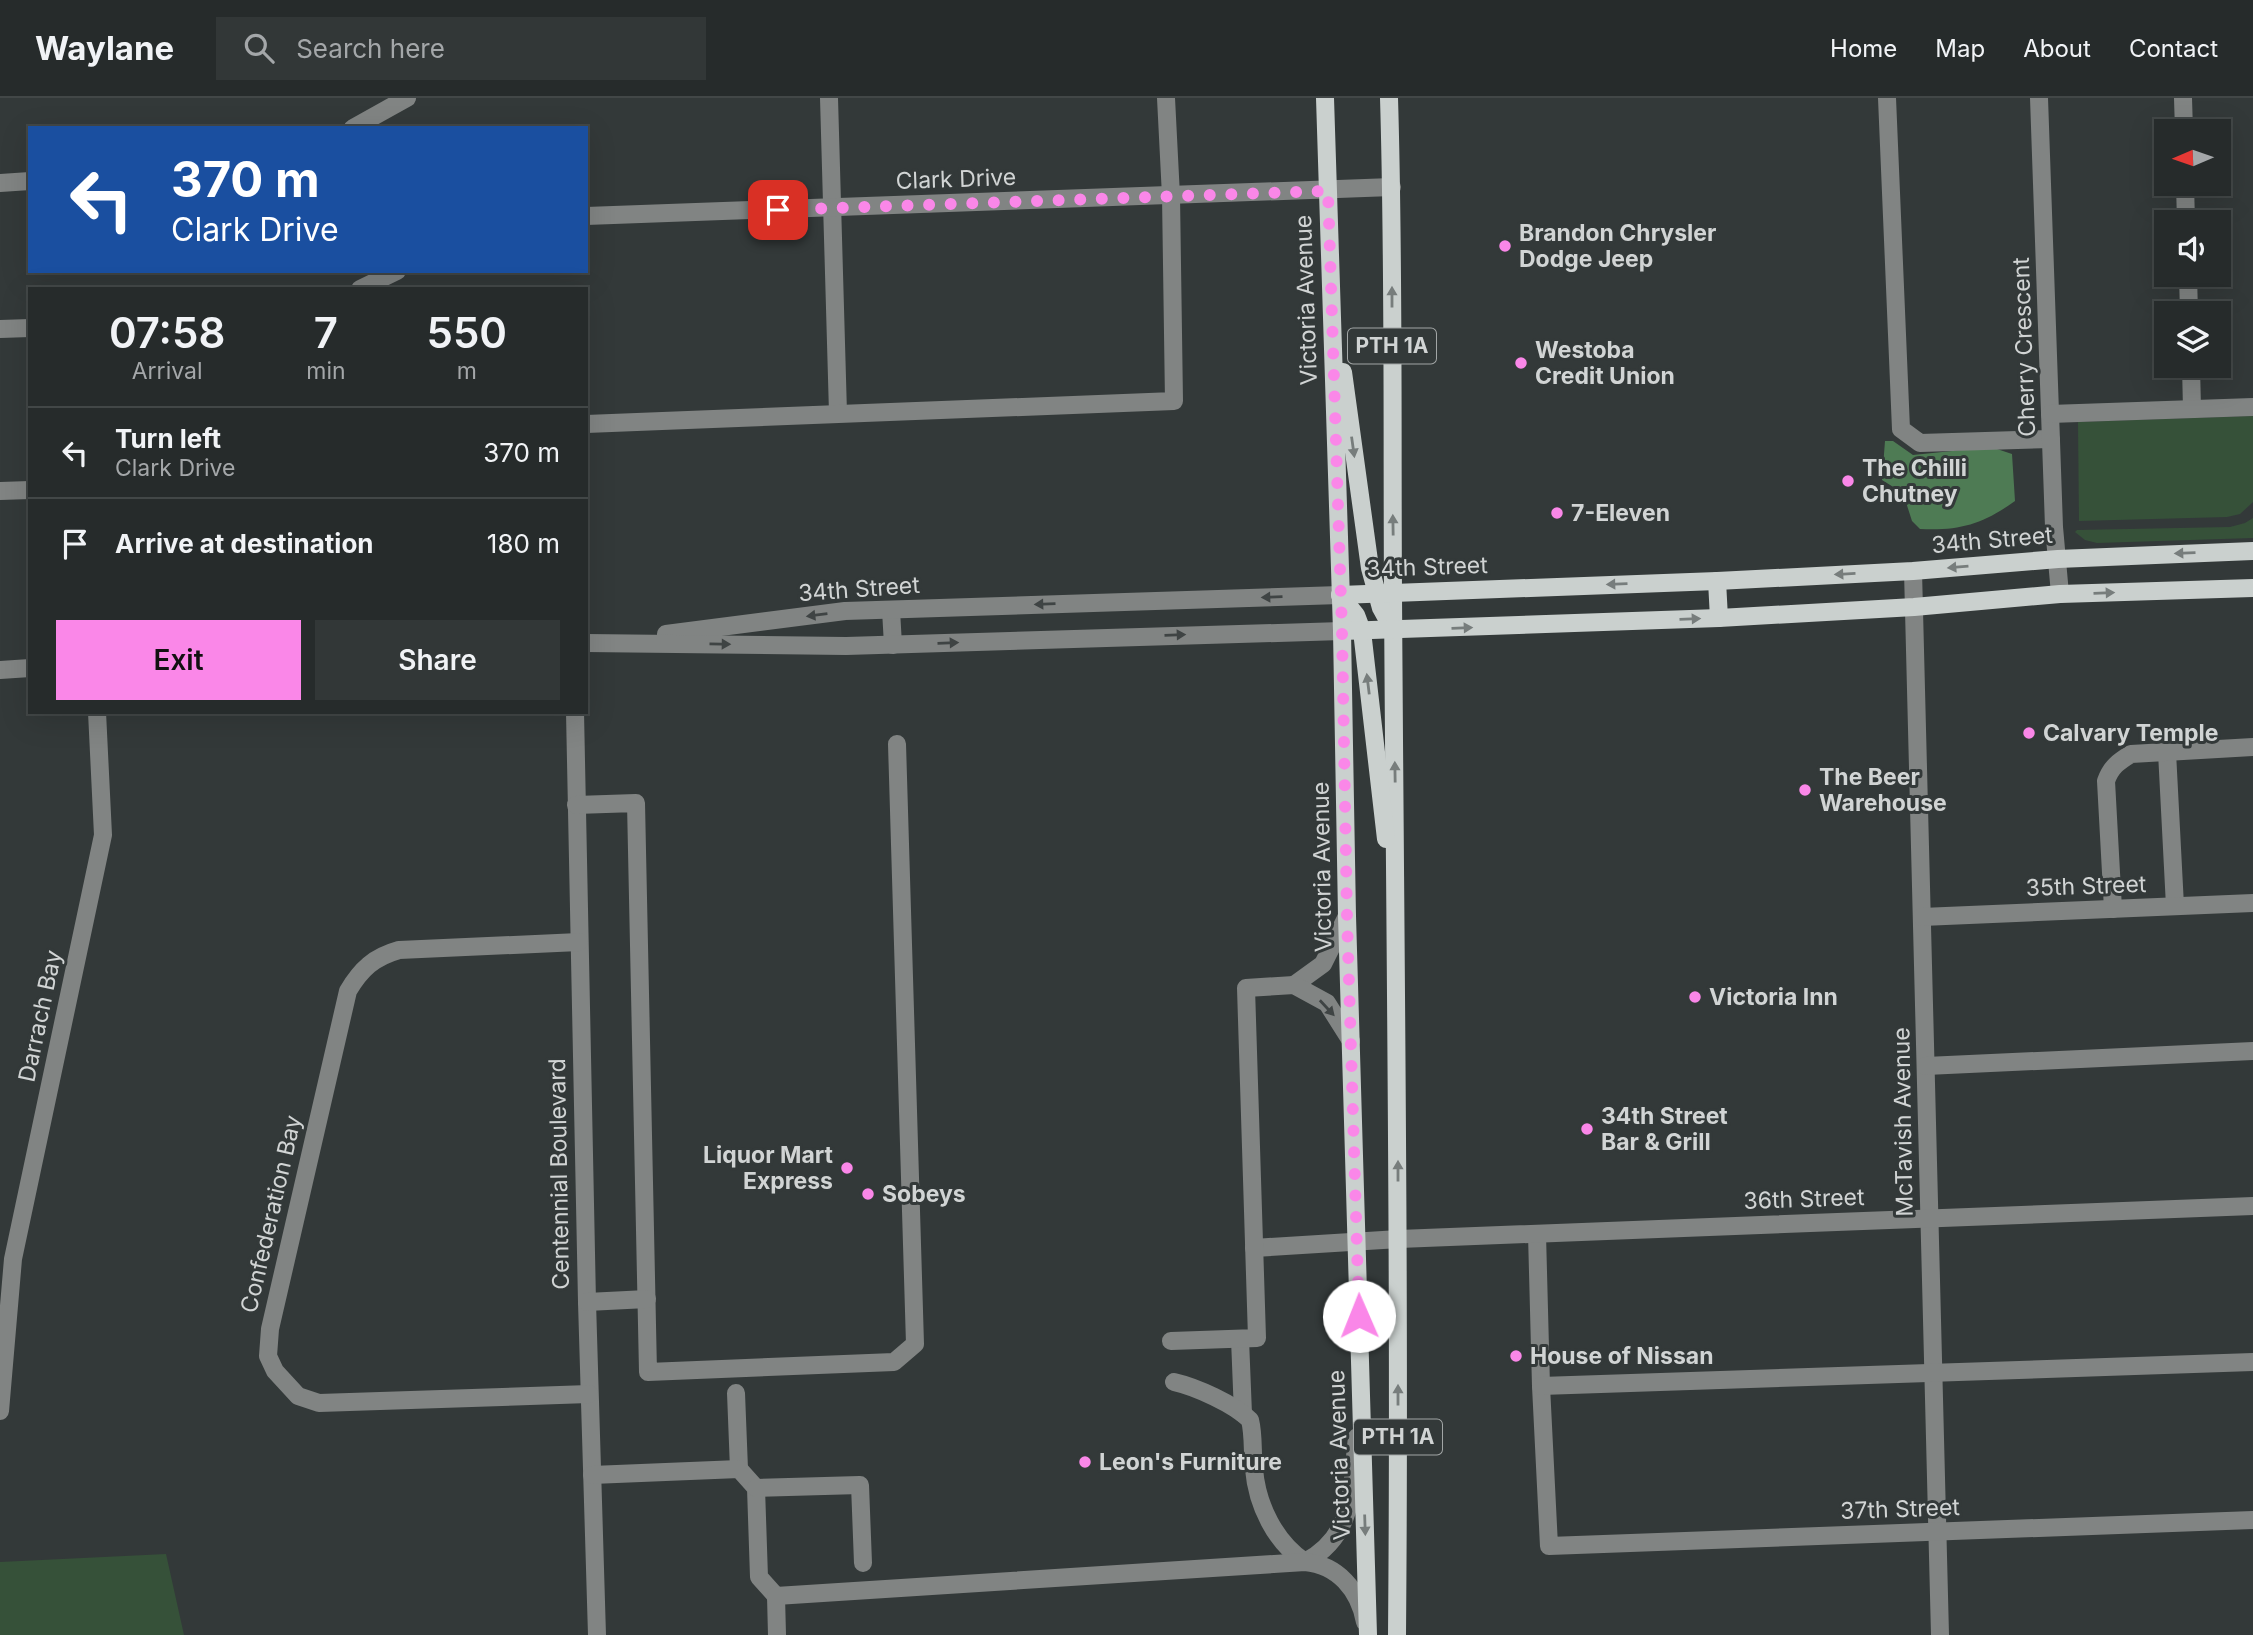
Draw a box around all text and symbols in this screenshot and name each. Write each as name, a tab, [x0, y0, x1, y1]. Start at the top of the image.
search box	[216, 17, 706, 80]
text: Waylane	[35, 28, 174, 68]
icon: search	[240, 29, 278, 67]
text: Search here	[296, 33, 445, 64]
text: Home	[1830, 34, 1897, 63]
text: Map	[1935, 34, 1985, 63]
text: About	[2023, 34, 2091, 63]
text: Contact	[2129, 34, 2218, 63]
north arrow	[2154, 119, 2231, 196]
map controls	[2154, 119, 2231, 378]
text: 370 m	[171, 150, 320, 209]
icon: left	[56, 154, 147, 245]
street label: Clark Drive	[895, 163, 1017, 195]
pin	[748, 180, 808, 240]
icon: arrive	[759, 191, 797, 229]
text: Clark Drive	[171, 210, 339, 249]
button: sound	[2154, 210, 2231, 287]
street label: Victoria Avenue	[1289, 214, 1323, 386]
place label: Brandon Chrysler Dodge Jeep	[1519, 219, 1716, 273]
marker: Brandon Chrysler Dodge Jeep	[1497, 238, 1513, 254]
street label: Cherry Crescent	[2007, 256, 2041, 437]
one-way arrow	[1386, 286, 1398, 308]
button: layers	[2154, 301, 2231, 378]
text: 07:58	[109, 307, 225, 358]
text: 7	[314, 307, 338, 358]
text: 550	[427, 307, 507, 358]
road number: PTH 1A	[1348, 328, 1436, 364]
place label: Westoba Credit Union	[1535, 336, 1675, 390]
marker: Westoba Credit Union	[1513, 355, 1529, 371]
text: Arrival	[132, 357, 203, 385]
text: min	[306, 357, 346, 385]
text: m	[457, 357, 477, 385]
text: Turn left	[115, 423, 221, 454]
icon: left	[56, 434, 94, 472]
one-way arrow	[1348, 436, 1359, 458]
text: 370 m	[483, 437, 560, 468]
text: Clark Drive	[115, 454, 235, 482]
place label: The Chilli Chutney	[1862, 454, 1967, 508]
marker: The Chilli Chutney	[1840, 473, 1856, 489]
place label: 7-Eleven	[1571, 499, 1670, 527]
marker: 7-Eleven	[1549, 505, 1565, 521]
one-way arrow	[1387, 514, 1399, 536]
street label: 34th Street	[1930, 521, 2054, 559]
icon: arrive	[56, 525, 94, 563]
text: Arrive at destination	[115, 528, 374, 559]
text: 180 m	[487, 528, 560, 559]
one-way arrow	[2174, 548, 2196, 559]
street label: 34th Street	[1366, 551, 1489, 583]
one-way arrow	[1947, 562, 1969, 573]
one-way arrow	[1833, 569, 1855, 580]
street label: 34th Street	[797, 571, 921, 607]
one-way arrow	[1606, 579, 1628, 590]
one-way arrow	[2093, 587, 2115, 598]
one-way arrow	[1261, 591, 1283, 602]
one-way arrow	[1033, 599, 1055, 610]
one-way arrow	[806, 609, 828, 620]
one-way arrow	[1679, 614, 1701, 625]
button: Exit	[56, 620, 301, 700]
button: Share	[315, 620, 560, 700]
one-way arrow	[1452, 623, 1474, 634]
one-way arrow	[1165, 630, 1187, 641]
one-way arrow	[937, 637, 959, 648]
one-way arrow	[710, 639, 732, 650]
one-way arrow	[1362, 673, 1373, 695]
place label: Calvary Temple	[2043, 719, 2218, 747]
marker: Calvary Temple	[2021, 725, 2037, 741]
one-way arrow	[1389, 761, 1401, 783]
place label: The Beer Warehouse	[1819, 763, 1947, 817]
street label: Victoria Avenue	[1307, 782, 1337, 952]
marker: The Beer Warehouse	[1797, 782, 1813, 798]
street label: 35th Street	[2025, 870, 2147, 902]
street label: Darrach Bay	[12, 948, 68, 1084]
place label: Victoria Inn	[1709, 983, 1838, 1011]
marker: Victoria Inn	[1687, 989, 1703, 1005]
one-way arrow	[1319, 999, 1335, 1016]
street label: McTavish Avenue	[1887, 1027, 1919, 1217]
street label: Centennial Boulevard	[543, 1058, 575, 1290]
place label: 34th Street Bar & Grill	[1601, 1102, 1728, 1156]
street label: Confederation Bay	[235, 1112, 307, 1316]
marker: 34th Street Bar & Grill	[1579, 1121, 1595, 1137]
place label: Liquor Mart Express	[703, 1141, 834, 1195]
marker: Liquor Mart Express	[839, 1160, 855, 1176]
one-way arrow	[1393, 1160, 1404, 1182]
place label: Sobeys	[882, 1180, 966, 1208]
street label: 36th Street	[1743, 1183, 1865, 1215]
marker: Sobeys	[860, 1186, 876, 1202]
position arrow	[1322, 1279, 1396, 1353]
place label: House of Nissan	[1530, 1342, 1714, 1370]
marker: House of Nissan	[1508, 1348, 1524, 1364]
street label: Victoria Avenue	[1322, 1369, 1356, 1541]
one-way arrow	[1392, 1384, 1404, 1406]
road number: PTH 1A	[1354, 1420, 1442, 1454]
place label: Leon's Furniture	[1099, 1448, 1282, 1476]
marker: Leon's Furniture	[1077, 1454, 1093, 1470]
street label: 37th Street	[1840, 1493, 1961, 1525]
one-way arrow	[1360, 1515, 1371, 1537]

